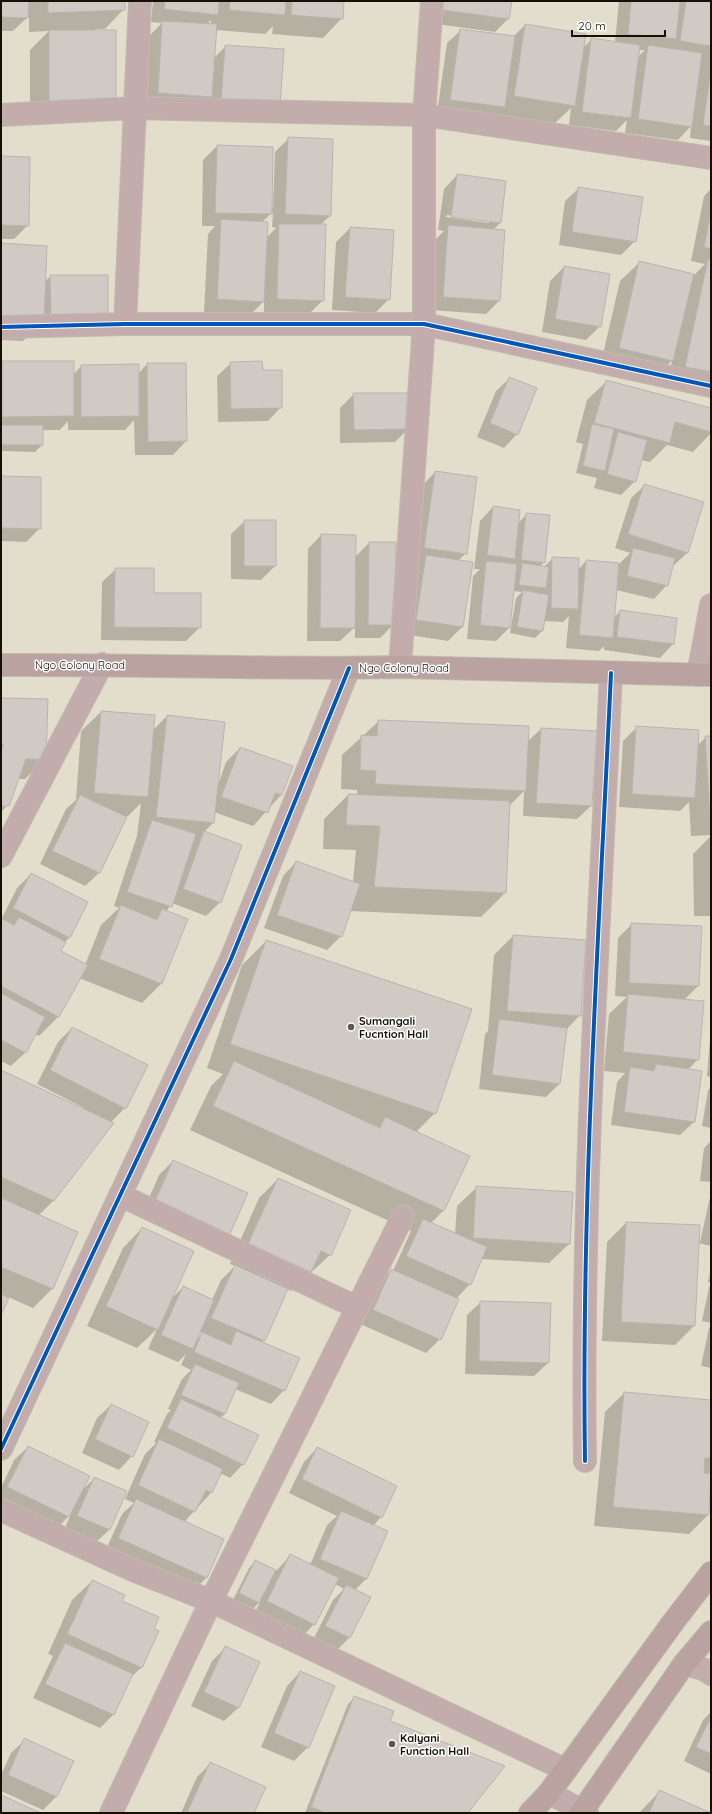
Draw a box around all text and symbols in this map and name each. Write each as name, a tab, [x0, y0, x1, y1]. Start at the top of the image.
scale bar	[572, 12, 665, 38]
text: 20 m	[578, 18, 606, 33]
street label: Ngo Colony Road	[35, 658, 125, 672]
street label: Ngo Colony Road	[359, 661, 449, 675]
place label: Sumangali Fucntion Hall	[359, 1014, 428, 1041]
marker: Sumangali Fucntion Hall	[346, 1022, 356, 1032]
place label: Kalyani Function Hall	[400, 1731, 469, 1758]
marker: Kalyani Function Hall	[387, 1739, 397, 1749]

